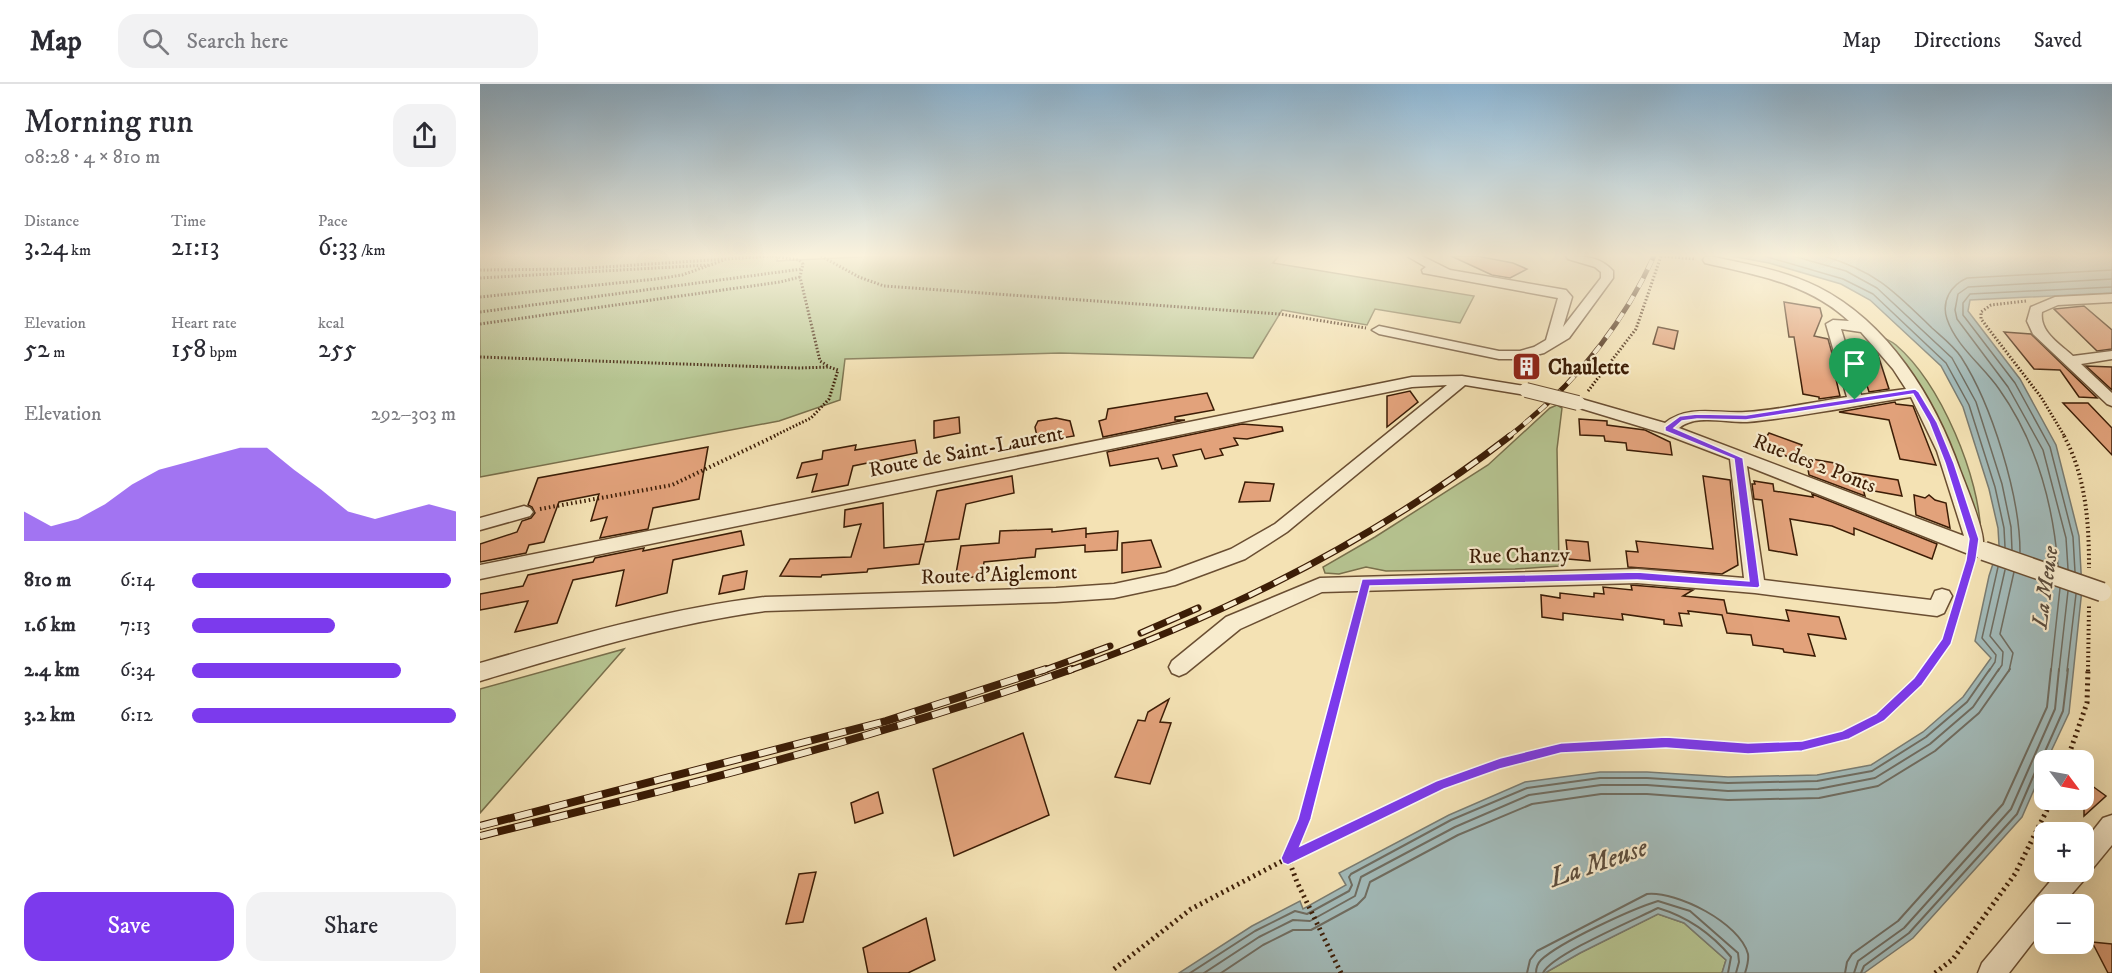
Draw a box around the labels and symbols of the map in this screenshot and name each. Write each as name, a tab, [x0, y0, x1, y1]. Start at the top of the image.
pin	[1829, 338, 1880, 400]
building icon: Chaulette	[1511, 351, 1543, 383]
place label: Chaulette	[1548, 355, 1629, 381]
street label: Route de Saint-Laurent	[867, 420, 1066, 484]
street label: Rue des 2 Ponts	[1750, 429, 1880, 499]
street label: Rue Chanzy	[1468, 542, 1571, 570]
water label: La Meuse	[2026, 544, 2065, 632]
street label: Route d'Aiglemont	[920, 559, 1078, 591]
north arrow	[2034, 750, 2094, 810]
water label: La Meuse	[1543, 830, 1653, 896]

